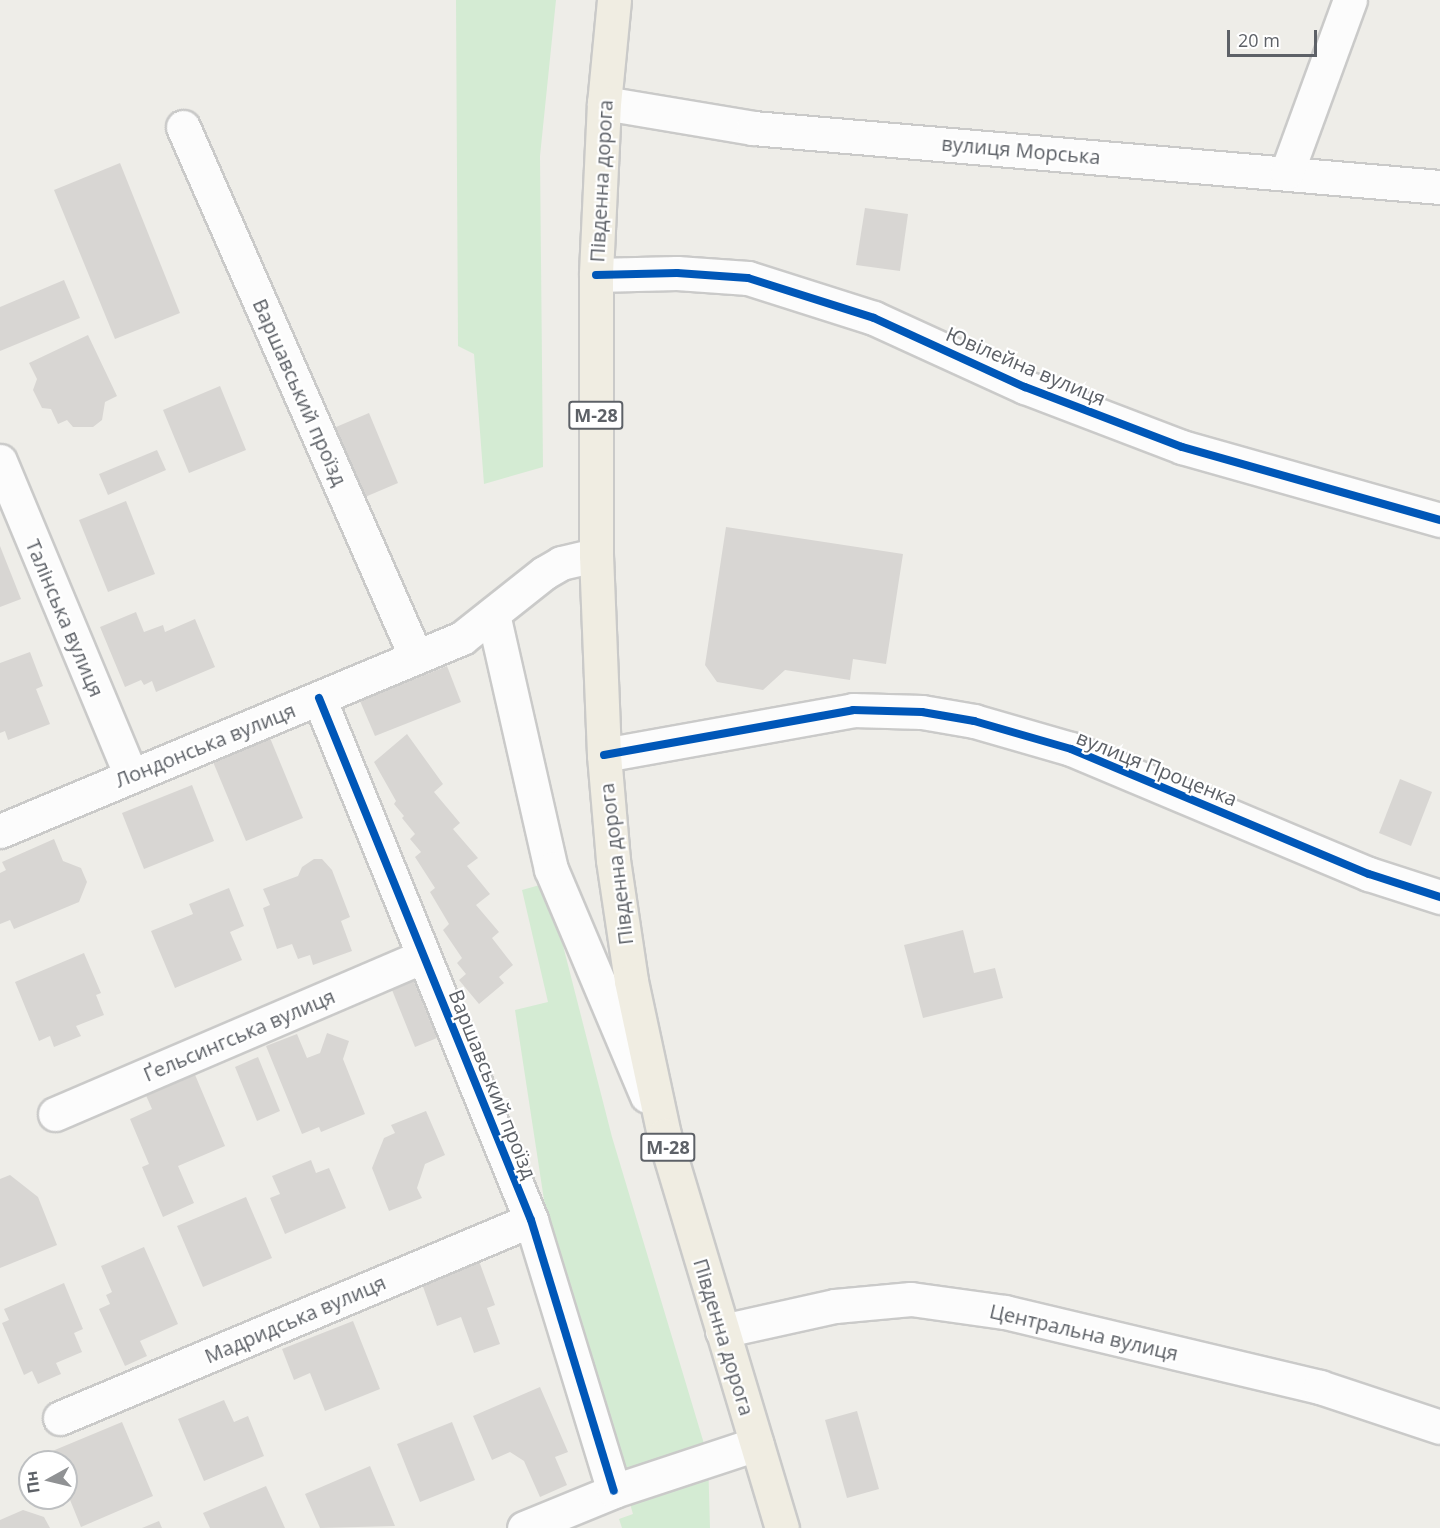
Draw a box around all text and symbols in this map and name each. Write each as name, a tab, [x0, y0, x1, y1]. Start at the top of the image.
scale bar	[1230, 18, 1320, 56]
text: 20 m	[1238, 28, 1280, 52]
street label: Південна дорога	[585, 99, 617, 263]
street label: вулиця Морська	[940, 131, 1102, 169]
street label: Варшавський проїзд	[248, 295, 352, 489]
street label: Ювілейна вулиця	[943, 322, 1109, 410]
road number: М-28	[568, 400, 624, 430]
street label: Талінська вулиця	[21, 536, 109, 700]
street label: Лондонська вулиця	[111, 698, 299, 792]
street label: вулиця Проценка	[1073, 725, 1241, 811]
street label: Південна дорога	[594, 782, 638, 946]
street label: Ґельсингська вулиця	[140, 984, 338, 1086]
street label: Варшавський проїзд	[444, 986, 542, 1182]
road number: М-28	[640, 1132, 696, 1162]
street label: Південна дорога	[689, 1256, 759, 1418]
street label: Мадридська вулиця	[201, 1270, 389, 1368]
street label: Центральна вулиця	[987, 1299, 1181, 1365]
north arrow	[18, 1450, 78, 1510]
text: Пн	[20, 1470, 45, 1495]

